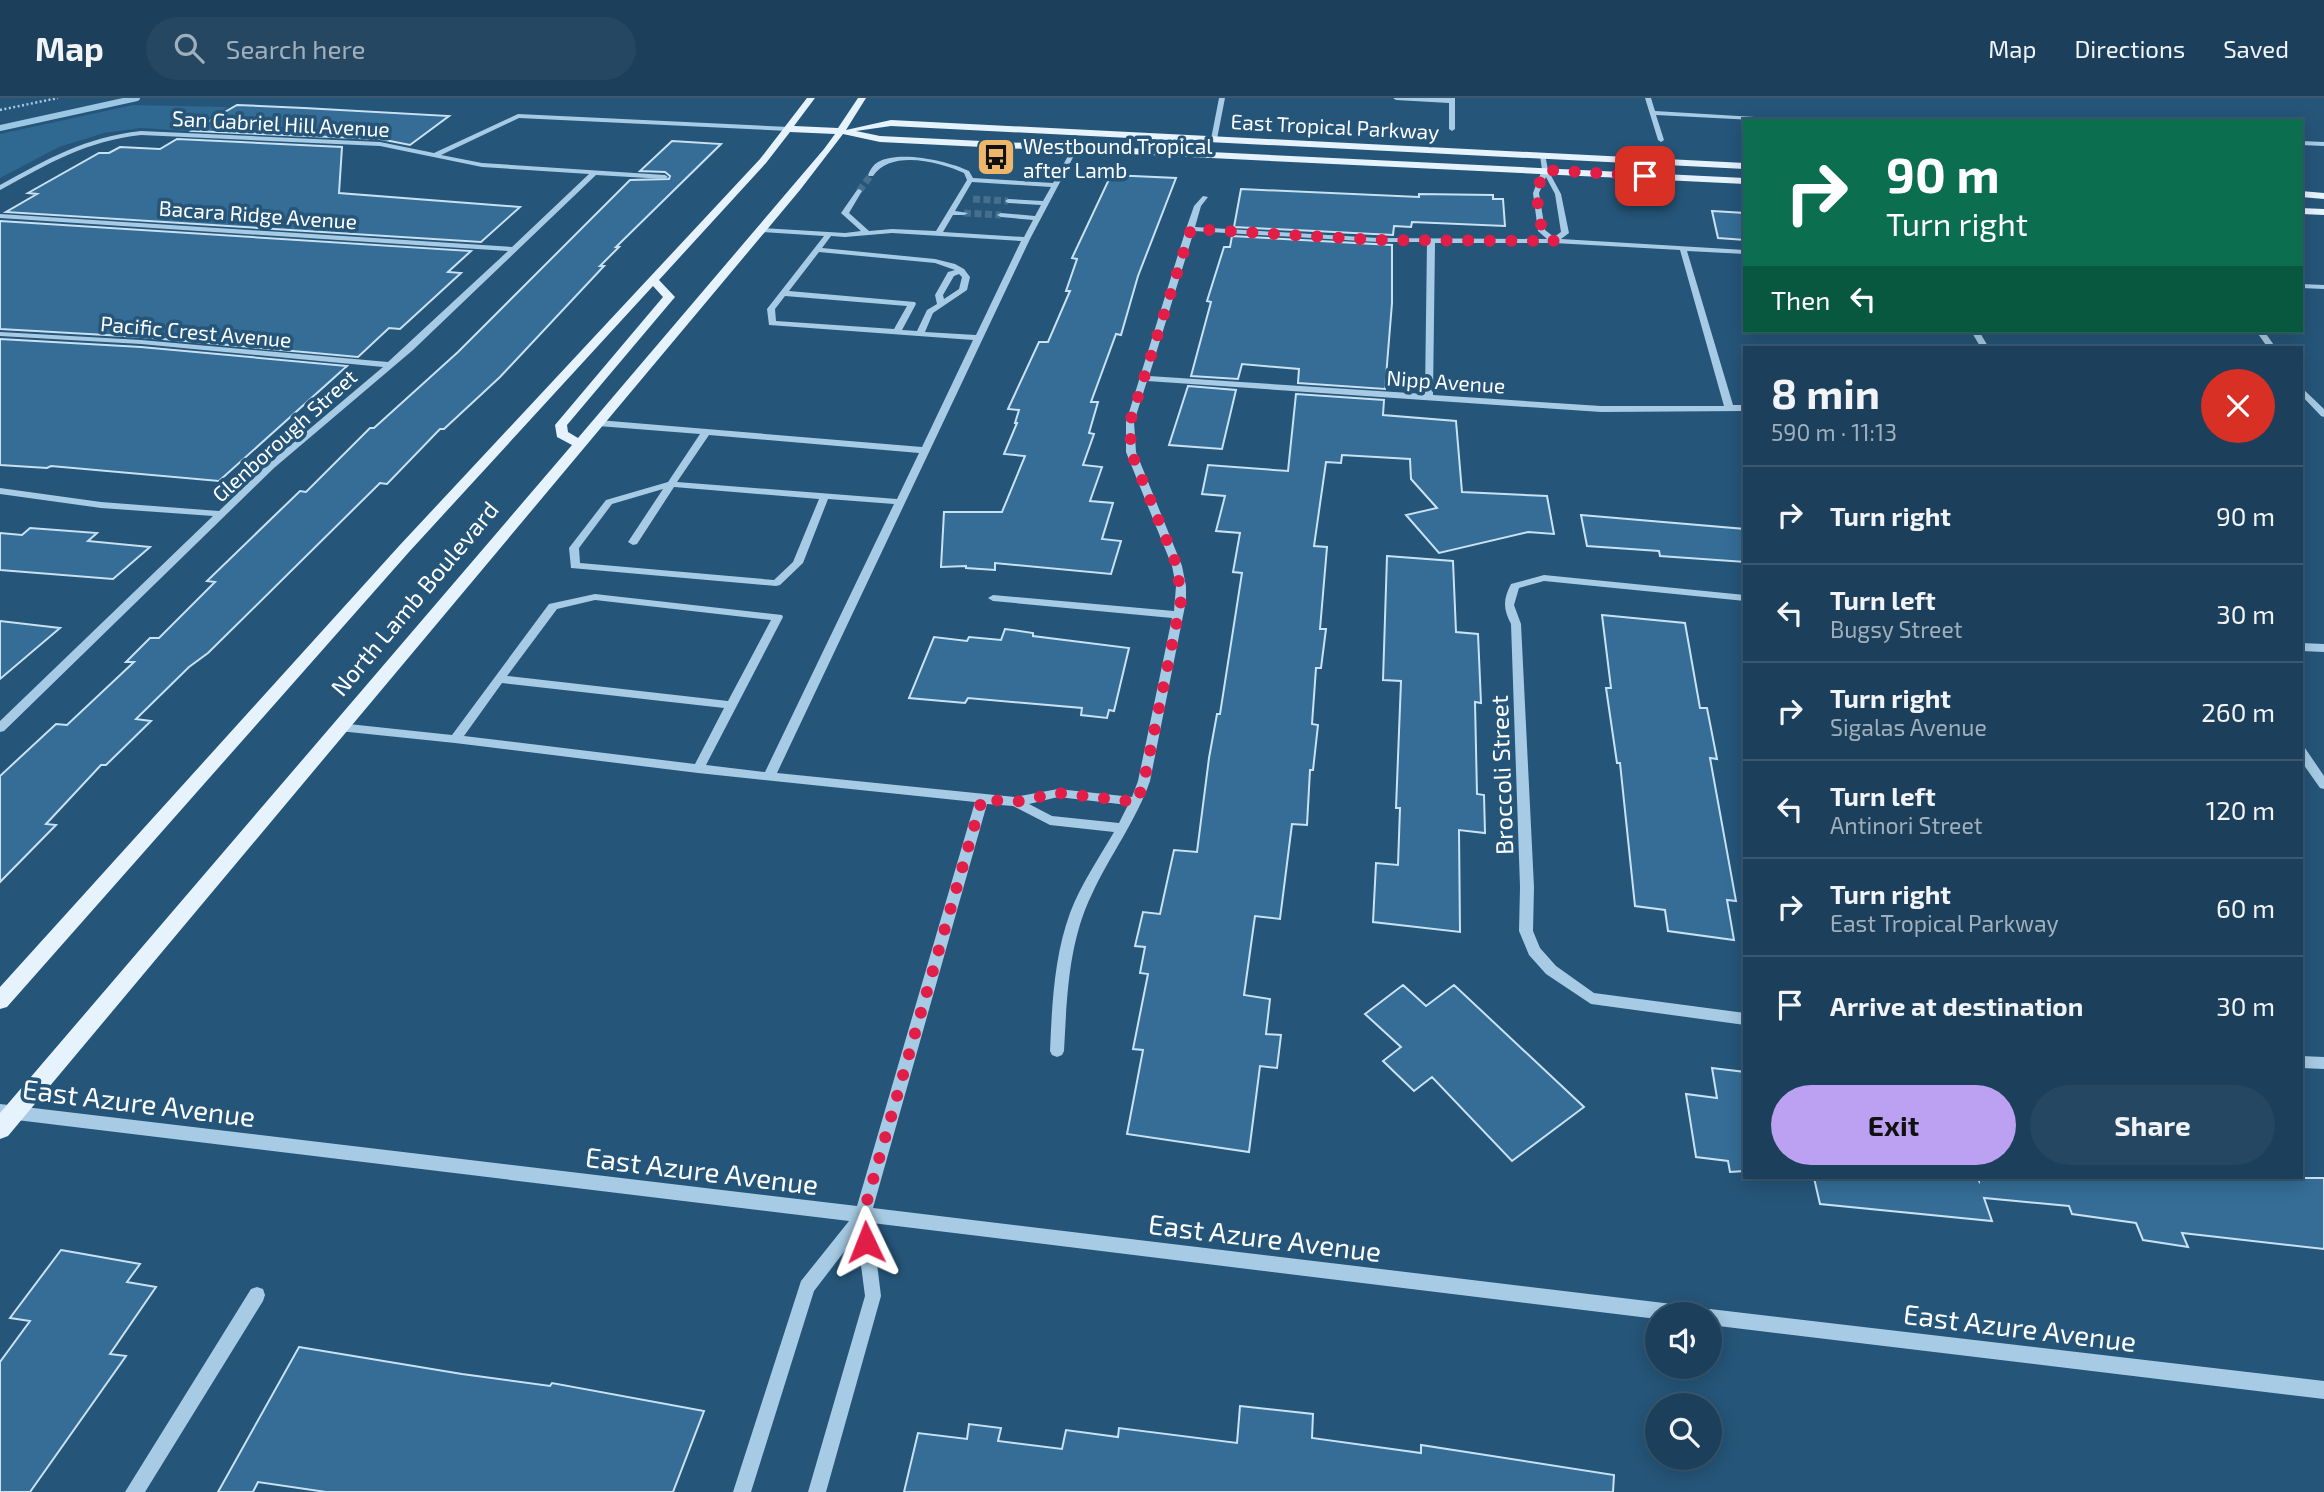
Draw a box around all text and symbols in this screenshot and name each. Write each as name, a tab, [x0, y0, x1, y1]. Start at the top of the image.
search box	[146, 17, 636, 80]
text: Map	[35, 28, 104, 68]
icon: search	[170, 29, 208, 67]
text: Search here	[226, 33, 365, 64]
text: Map	[1988, 34, 2036, 63]
text: Directions	[2074, 34, 2185, 63]
text: Saved	[2223, 34, 2289, 63]
street label: San Gabriel Hill Avenue	[172, 105, 390, 141]
street label: East Tropical Parkway	[1230, 108, 1440, 144]
place label: Westbound Tropical after Lamb	[1023, 133, 1213, 182]
bus stop icon: Westbound Tropical after Lamb	[975, 136, 1017, 178]
text: 90 m	[1886, 144, 2000, 203]
pin	[1615, 146, 1675, 206]
icon: right	[1771, 147, 1862, 238]
icon: arrive	[1626, 157, 1664, 195]
street label: Bacara Ridge Avenue	[158, 195, 358, 233]
text: Turn right	[1886, 204, 2028, 242]
icon: left	[1844, 280, 1882, 318]
text: Then	[1771, 284, 1830, 315]
street label: Pacific Crest Avenue	[99, 310, 293, 352]
street label: Glenborough Street	[207, 364, 361, 506]
street label: Nipp Avenue	[1386, 364, 1506, 398]
text: 8 min	[1771, 367, 1880, 417]
button: close	[2201, 369, 2275, 443]
text: 590 m · 11:13	[1771, 418, 1897, 446]
street label: North Lamb Boulevard	[324, 495, 504, 701]
icon: right	[1771, 496, 1809, 534]
text: Turn right	[1830, 500, 1951, 531]
text: 90 m	[2216, 500, 2275, 531]
text: Turn left	[1830, 584, 1936, 615]
icon: left	[1771, 594, 1809, 632]
text: 30 m	[2216, 598, 2275, 629]
text: Bugsy Street	[1830, 615, 1963, 643]
text: Turn right	[1830, 682, 1951, 713]
icon: right	[1771, 692, 1809, 730]
street label: Broccoli Street	[1484, 695, 1518, 855]
text: 260 m	[2201, 696, 2275, 727]
text: Sigalas Avenue	[1830, 713, 1987, 741]
text: Turn left	[1830, 780, 1936, 811]
icon: left	[1771, 790, 1809, 828]
text: 120 m	[2206, 794, 2275, 825]
text: Antinori Street	[1830, 811, 1983, 839]
text: Turn right	[1830, 878, 1951, 909]
icon: right	[1771, 888, 1809, 926]
text: 60 m	[2216, 892, 2275, 923]
text: East Tropical Parkway	[1830, 909, 2059, 937]
icon: arrive	[1771, 986, 1809, 1024]
text: Arrive at destination	[1830, 990, 2083, 1021]
text: 30 m	[2216, 990, 2275, 1021]
street label: East Azure Avenue	[21, 1071, 257, 1133]
button: Exit	[1771, 1085, 2016, 1165]
button: Share	[2030, 1085, 2275, 1165]
street label: East Azure Avenue	[584, 1139, 820, 1201]
position arrow	[829, 1205, 903, 1279]
street label: East Azure Avenue	[1147, 1206, 1383, 1268]
street label: East Azure Avenue	[1902, 1296, 2138, 1358]
map controls	[1645, 1302, 1722, 1470]
button: sound	[1645, 1302, 1722, 1379]
button: search	[1645, 1393, 1722, 1470]

